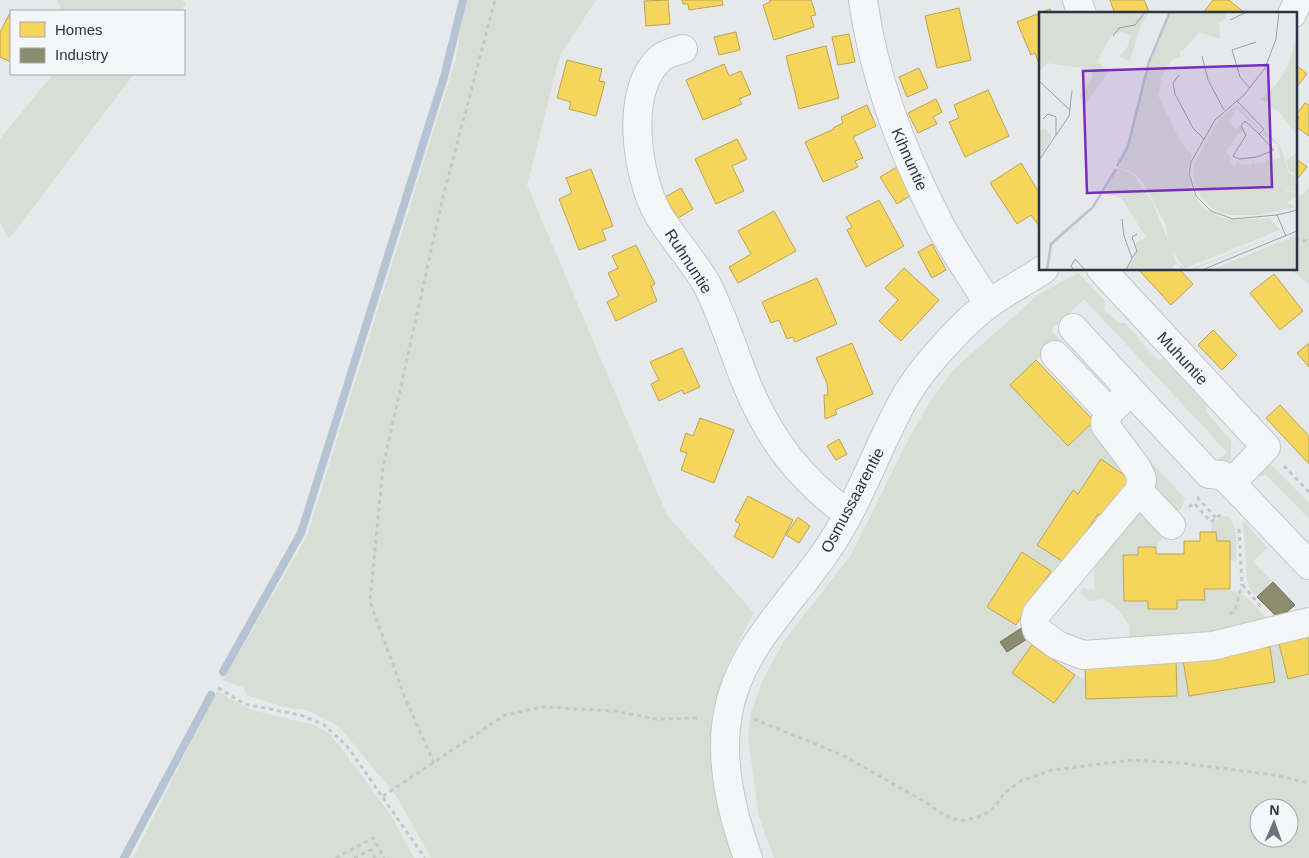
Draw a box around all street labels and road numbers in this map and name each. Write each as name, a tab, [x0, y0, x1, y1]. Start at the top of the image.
street label: Kihnuntie	[888, 125, 931, 193]
street label: Ruhnuntie	[662, 226, 716, 297]
street label: Muhuntie	[1154, 328, 1211, 388]
street label: Osmussaarentie	[818, 445, 887, 556]

